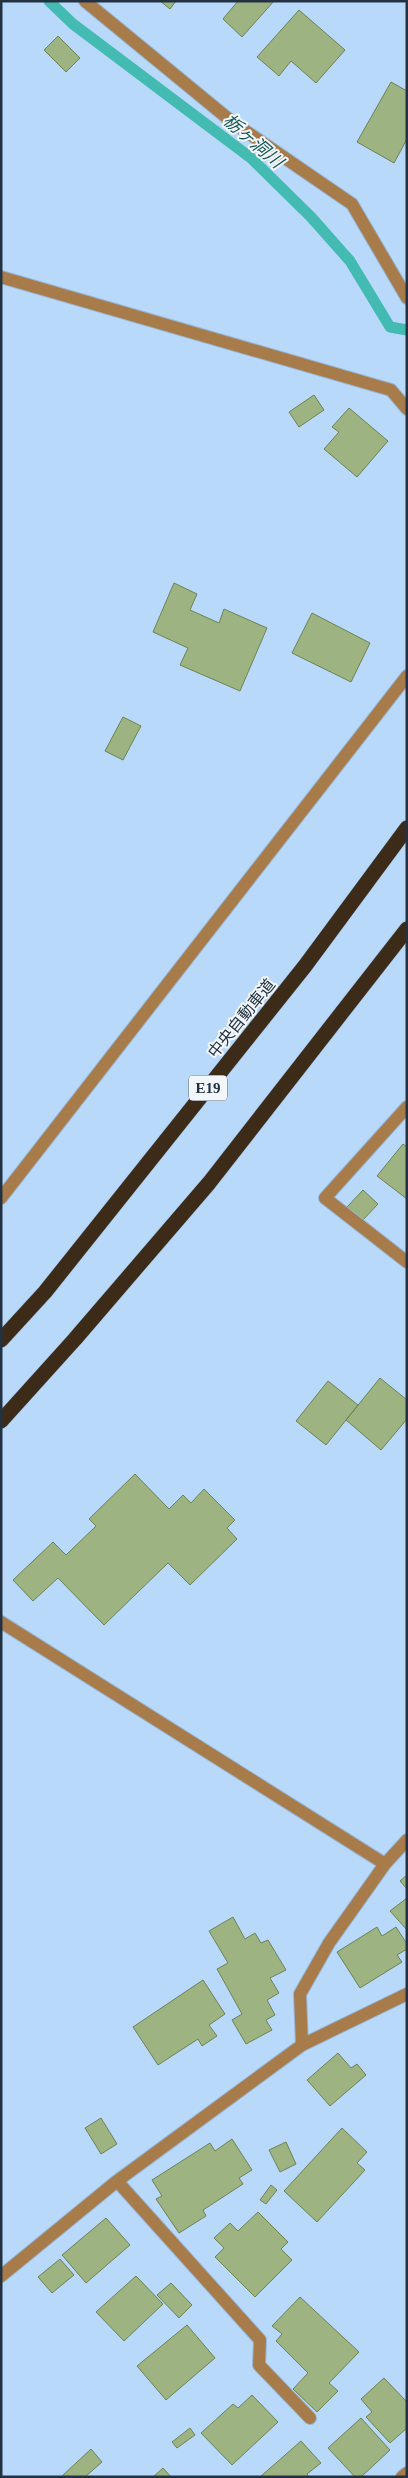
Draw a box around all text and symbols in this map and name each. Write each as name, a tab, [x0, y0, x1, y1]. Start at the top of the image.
water label: 栃ヶ洞川	[219, 110, 288, 173]
street label: 中央自動車道	[205, 976, 278, 1061]
road number: E19	[189, 1076, 227, 1100]

